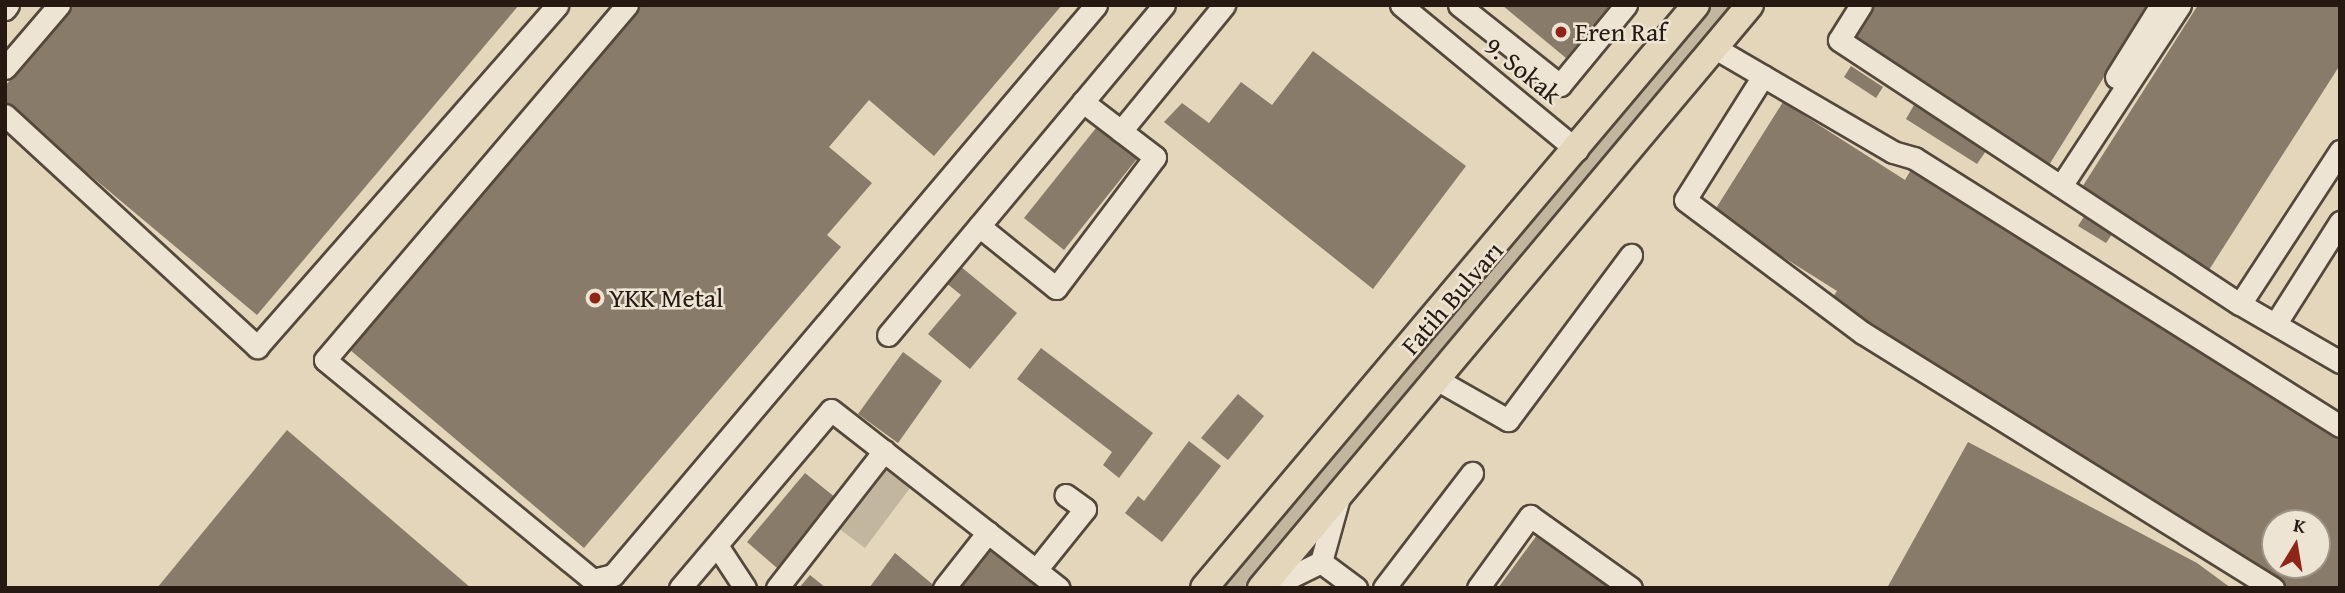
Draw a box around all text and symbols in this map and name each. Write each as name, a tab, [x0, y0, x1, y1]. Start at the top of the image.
place label: Eren Raf	[1575, 16, 1667, 48]
marker: Eren Raf	[1553, 24, 1569, 40]
street label: 9. Sokak	[1479, 30, 1567, 110]
street label: Fatih Bulvarı	[1394, 235, 1510, 361]
place label: YKK Metal	[609, 282, 723, 314]
marker: YKK Metal	[587, 290, 603, 306]
north arrow	[2261, 509, 2331, 579]
text: K	[2291, 510, 2308, 540]

